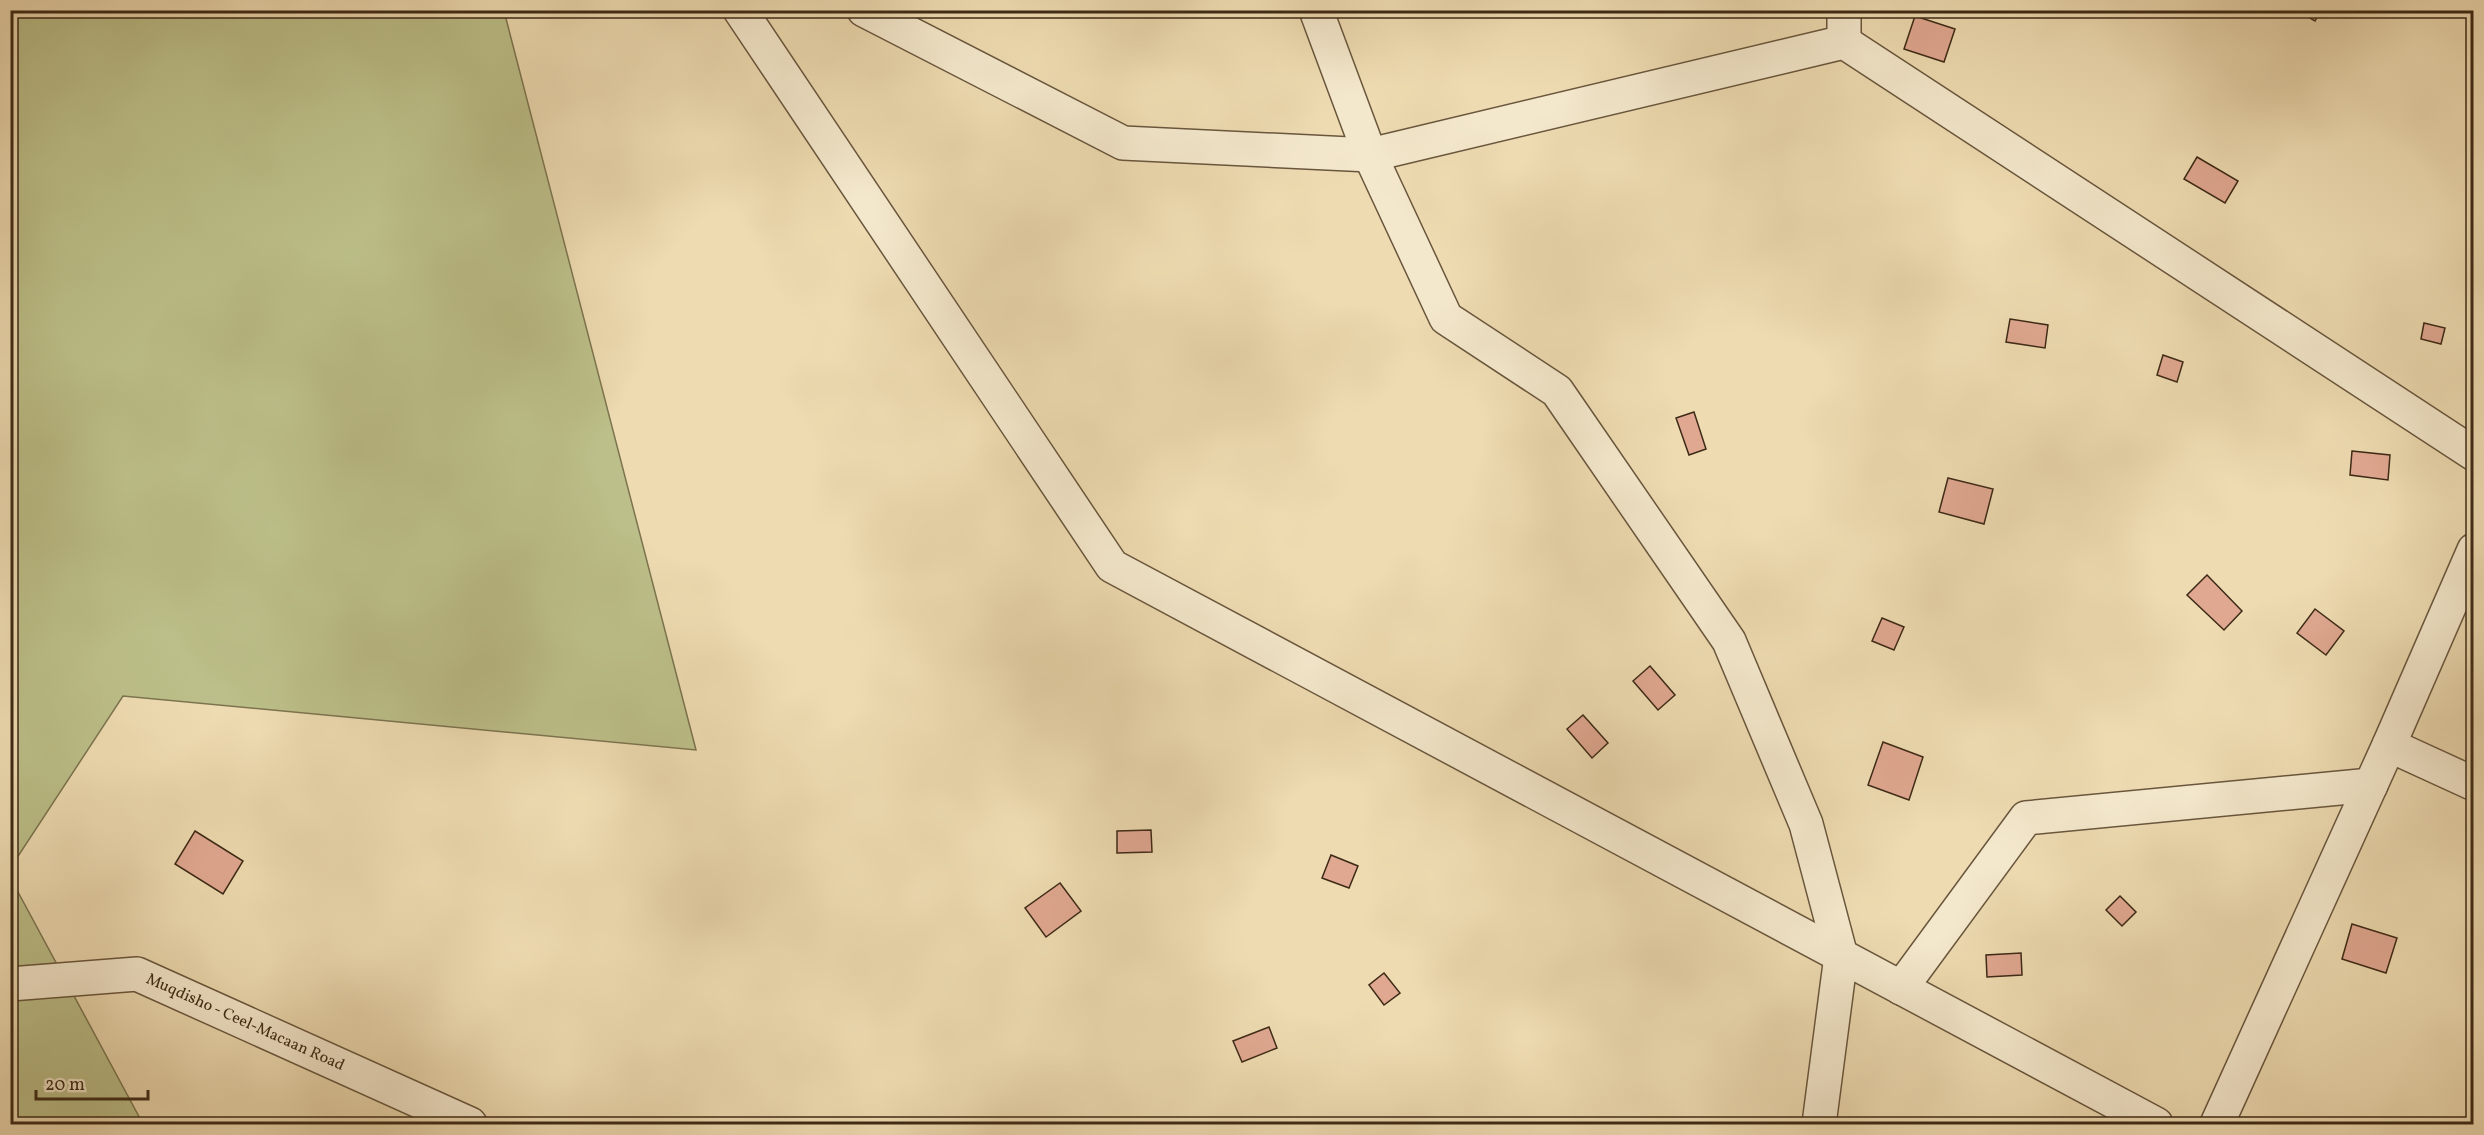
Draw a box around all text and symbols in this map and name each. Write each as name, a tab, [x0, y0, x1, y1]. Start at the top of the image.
street label: Muqdisho - Ceel-Macaan Road	[142, 968, 348, 1077]
scale bar	[36, 1063, 148, 1101]
text: 20 m	[45, 1073, 85, 1098]

